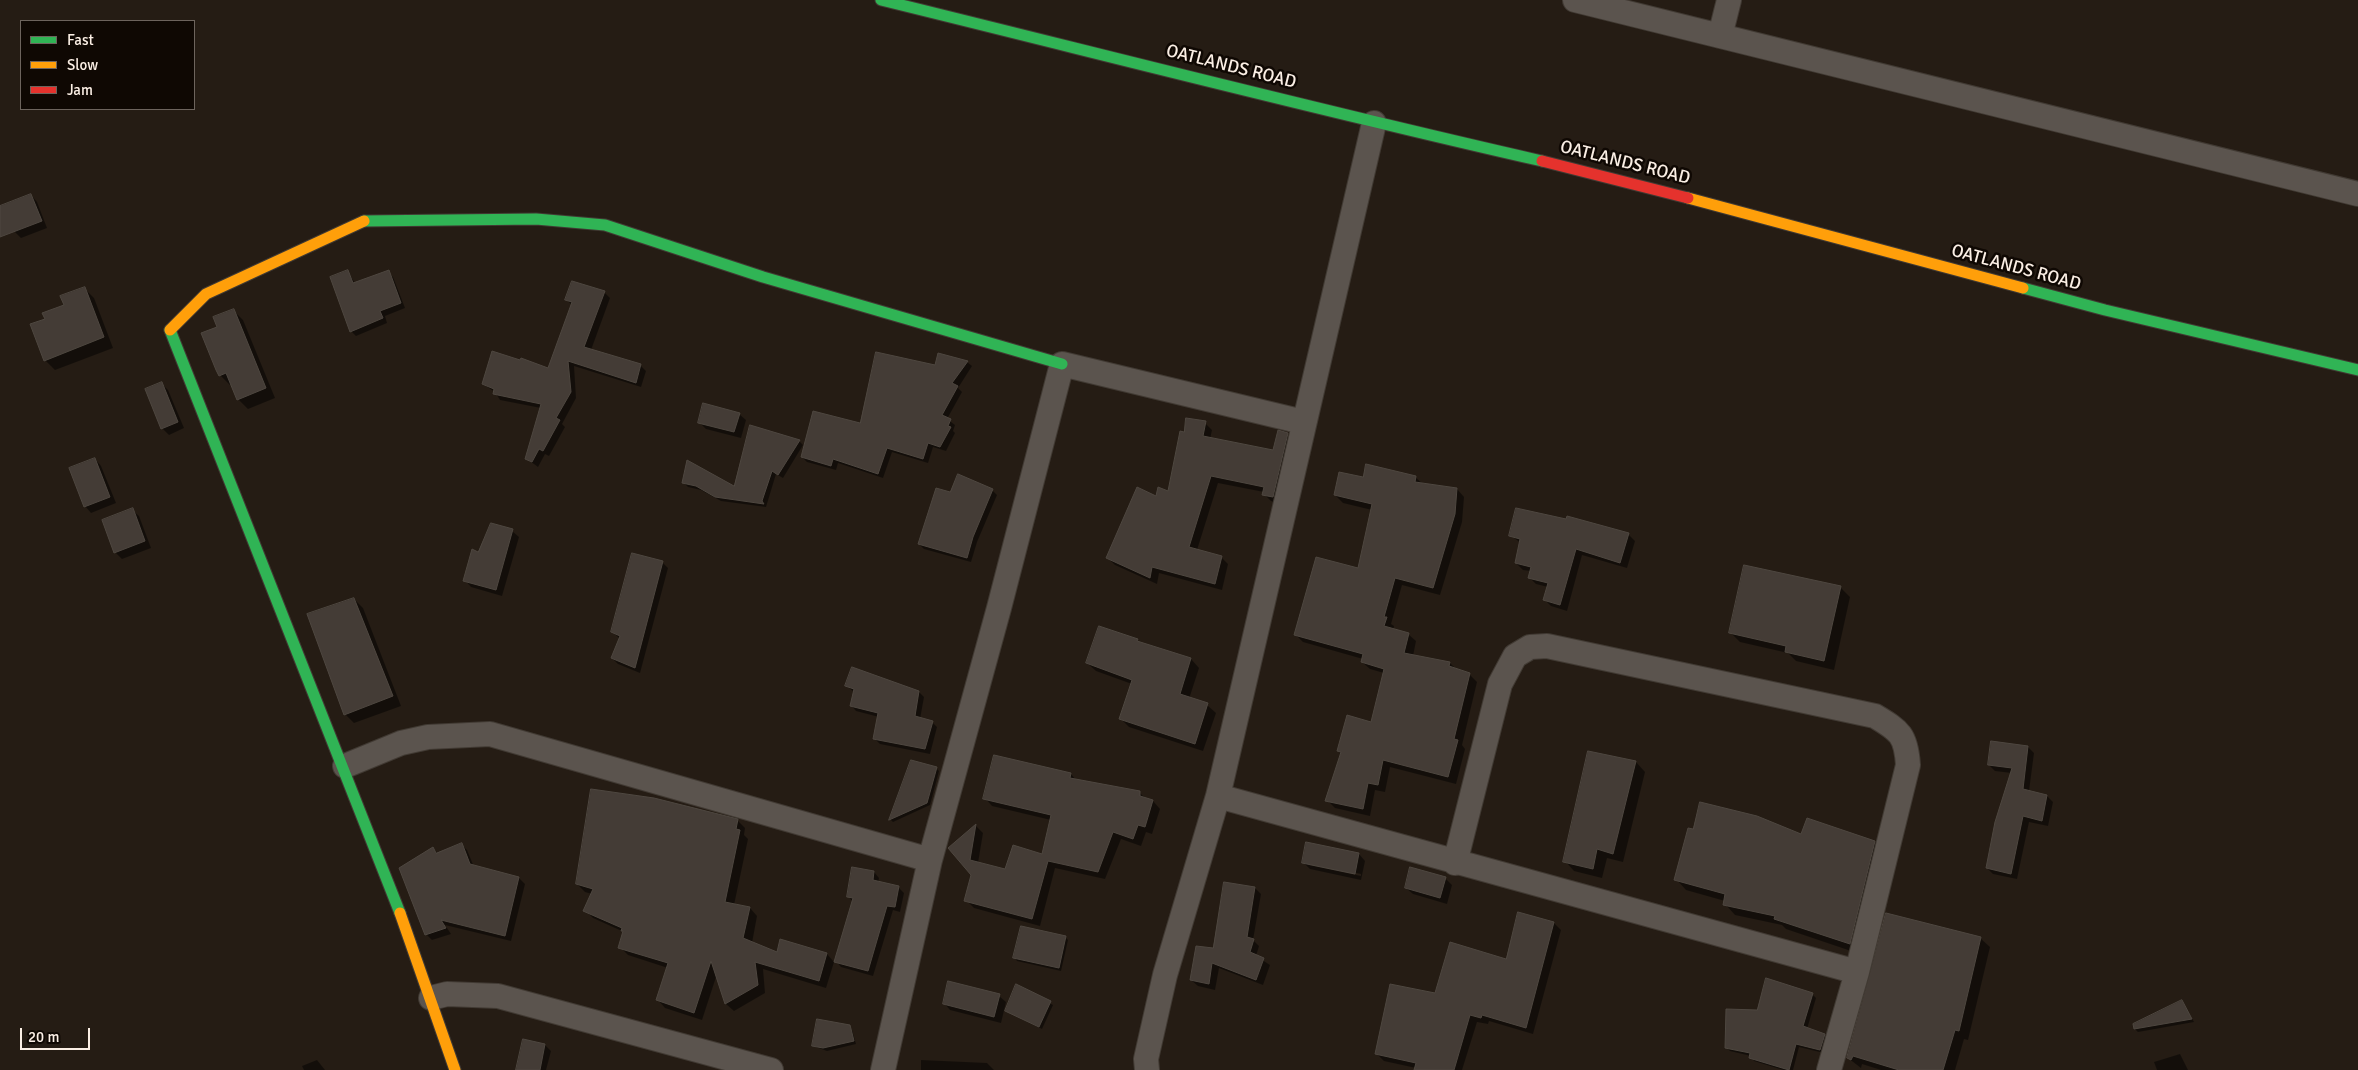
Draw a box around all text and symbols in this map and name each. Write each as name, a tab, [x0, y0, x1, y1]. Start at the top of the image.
legend	[20, 20, 195, 110]
text: Fast	[67, 31, 94, 49]
street label: OATLANDS ROAD	[1164, 40, 1298, 94]
text: Slow	[67, 56, 98, 74]
text: Jam	[67, 81, 93, 99]
street label: OATLANDS ROAD	[1558, 136, 1692, 190]
street label: OATLANDS ROAD	[1949, 240, 2083, 296]
scale bar	[22, 1018, 92, 1050]
text: 20 m	[28, 1028, 59, 1046]

